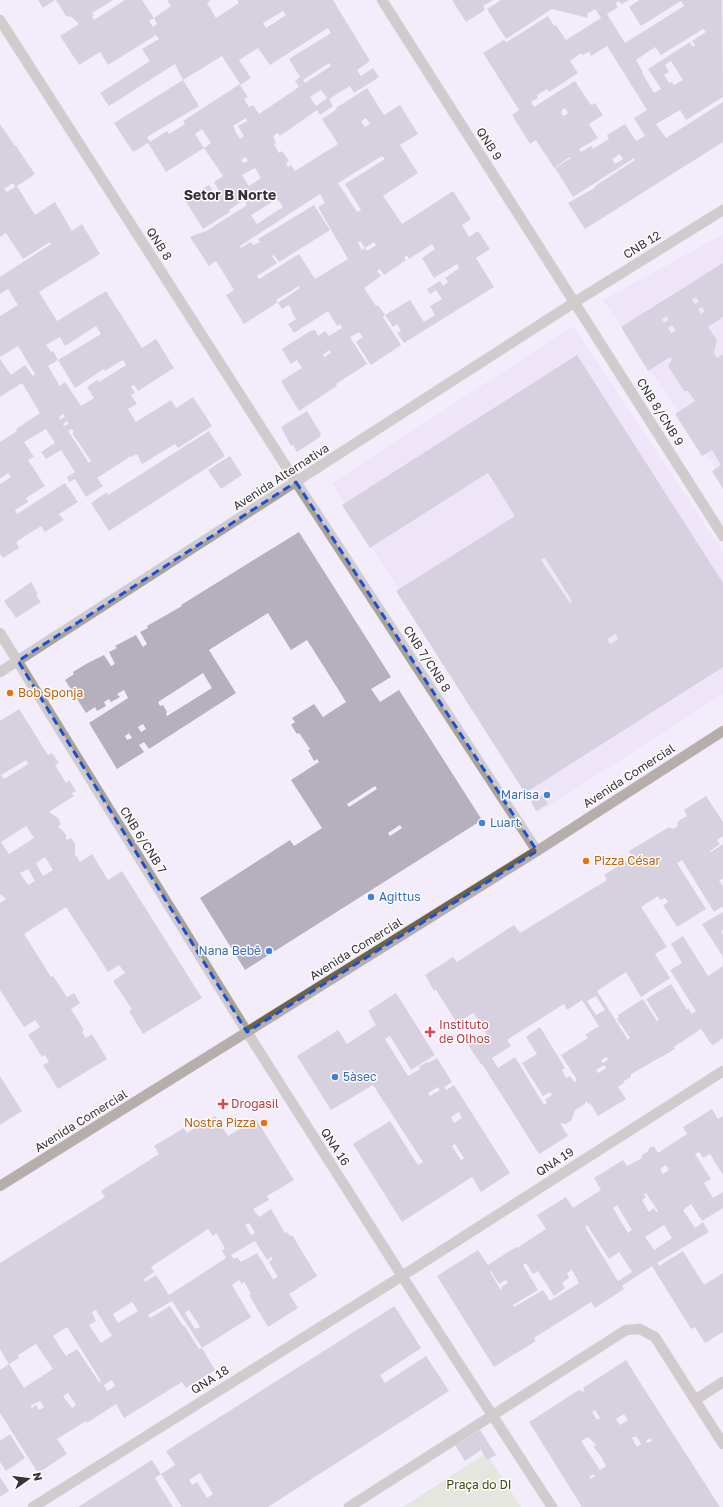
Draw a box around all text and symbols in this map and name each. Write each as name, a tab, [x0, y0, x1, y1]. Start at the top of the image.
street label: QNB 9	[473, 124, 506, 163]
district label: Setor B Norte	[184, 186, 276, 203]
street label: QNB 8	[143, 224, 176, 263]
street label: CNB 12	[620, 227, 663, 262]
street label: CNB 8/CNB 9	[634, 375, 687, 448]
street label: Avenida Alternativa	[230, 440, 332, 513]
street label: CNB 7/CNB 8	[400, 623, 454, 695]
place label: Bob Sponja	[18, 685, 83, 700]
marker: Bob Sponja	[5, 688, 15, 698]
street label: Avenida Comercial	[580, 740, 678, 811]
place label: Marisa	[501, 787, 539, 802]
marker: Marisa	[542, 790, 552, 800]
street label: CNB 6/CNB 7	[117, 804, 170, 876]
place label: Luart	[490, 815, 521, 830]
marker: Luart	[477, 818, 487, 828]
place label: Pizza César	[594, 853, 660, 868]
marker: Pizza César	[581, 856, 591, 866]
place label: Agittus	[379, 889, 421, 904]
marker: Agittus	[366, 892, 376, 902]
street label: Avenida Comercial	[307, 914, 405, 983]
place label: Nana Bebê	[199, 943, 261, 958]
marker: Nana Bebê	[264, 946, 274, 956]
place label: Instituto de Olhos	[439, 1017, 490, 1046]
marker: Instituto de Olhos	[424, 1026, 436, 1038]
place label: 5àsec	[343, 1069, 377, 1084]
marker: 5àsec	[330, 1072, 340, 1082]
street label: Avenida Comercial	[32, 1086, 130, 1155]
place label: Drogasil	[231, 1096, 279, 1111]
marker: Drogasil	[218, 1099, 228, 1109]
place label: Nostra Pizza	[184, 1115, 256, 1130]
marker: Nostra Pizza	[259, 1118, 269, 1128]
street label: QNA 16	[318, 1125, 353, 1168]
street label: QNA 19	[533, 1144, 576, 1179]
street label: QNA 18	[188, 1362, 232, 1397]
north arrow	[8, 1459, 48, 1499]
text: N	[31, 1471, 46, 1482]
park label: Praça do DI	[446, 1477, 512, 1492]

